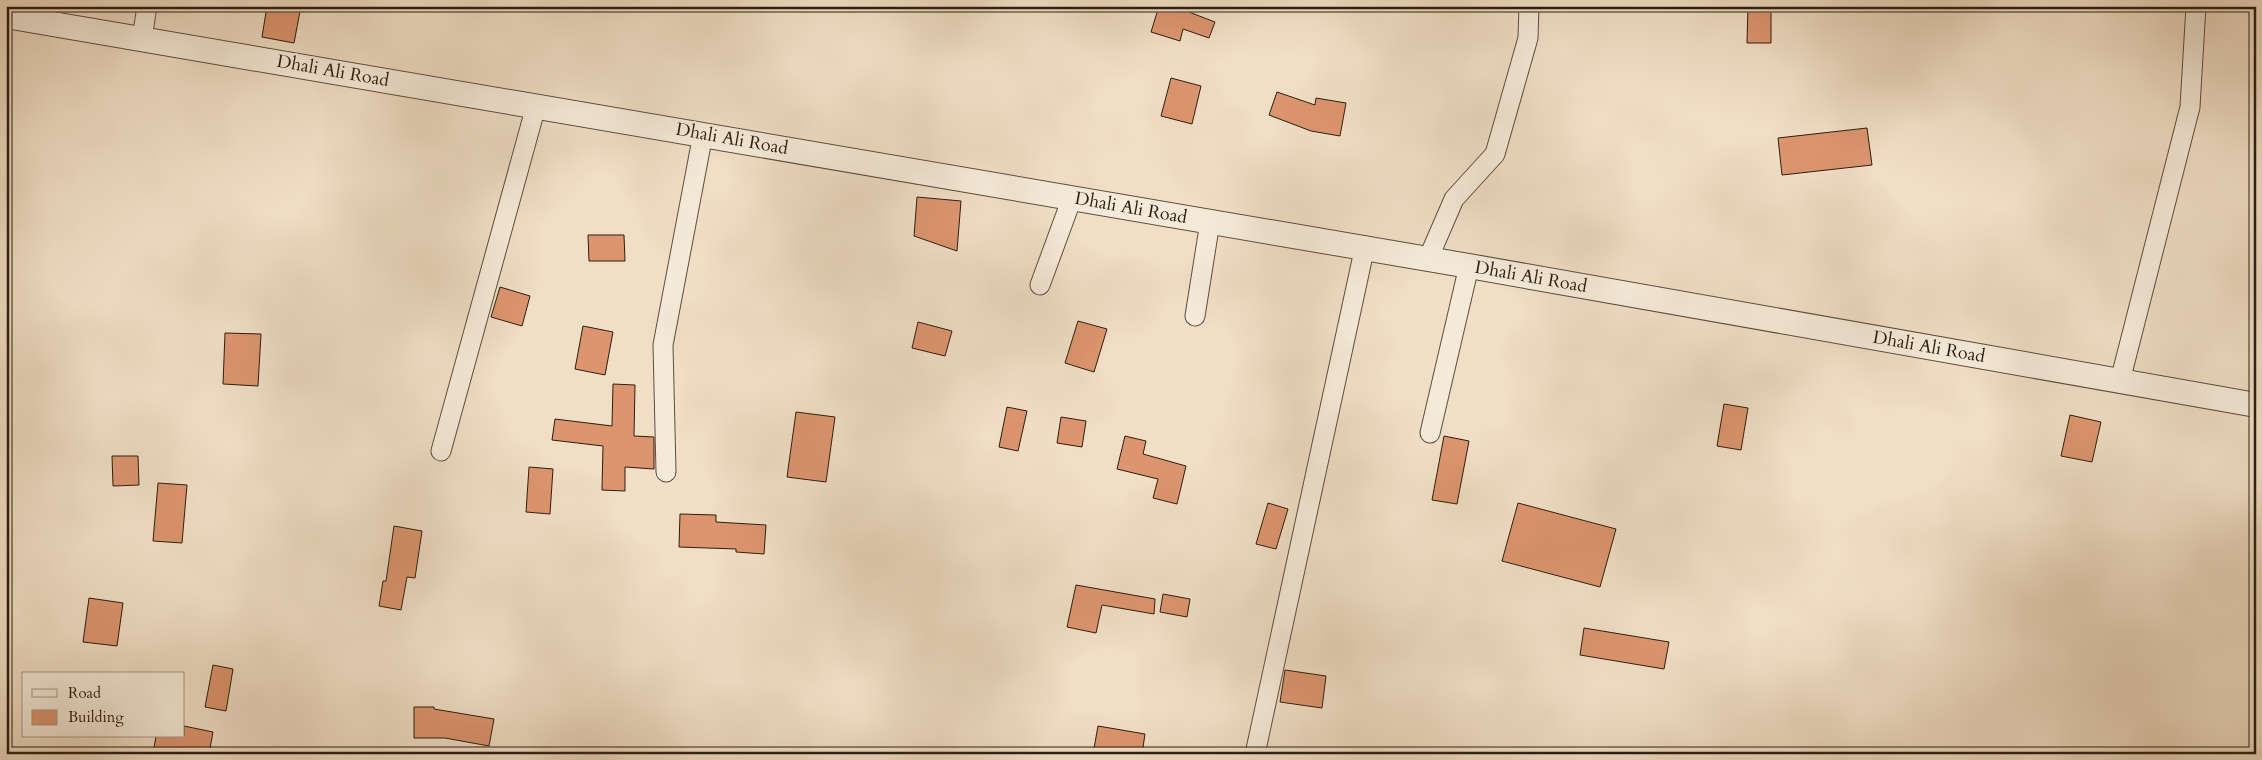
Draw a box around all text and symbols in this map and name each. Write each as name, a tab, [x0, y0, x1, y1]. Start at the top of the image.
street label: Dhali Ali Road	[275, 49, 392, 93]
street label: Dhali Ali Road	[674, 117, 791, 161]
street label: Dhali Ali Road	[1073, 186, 1190, 230]
street label: Dhali Ali Road	[1473, 255, 1590, 299]
street label: Dhali Ali Road	[1871, 325, 1988, 369]
legend	[22, 672, 185, 738]
text: Road	[68, 683, 101, 703]
text: Building	[68, 707, 124, 727]

